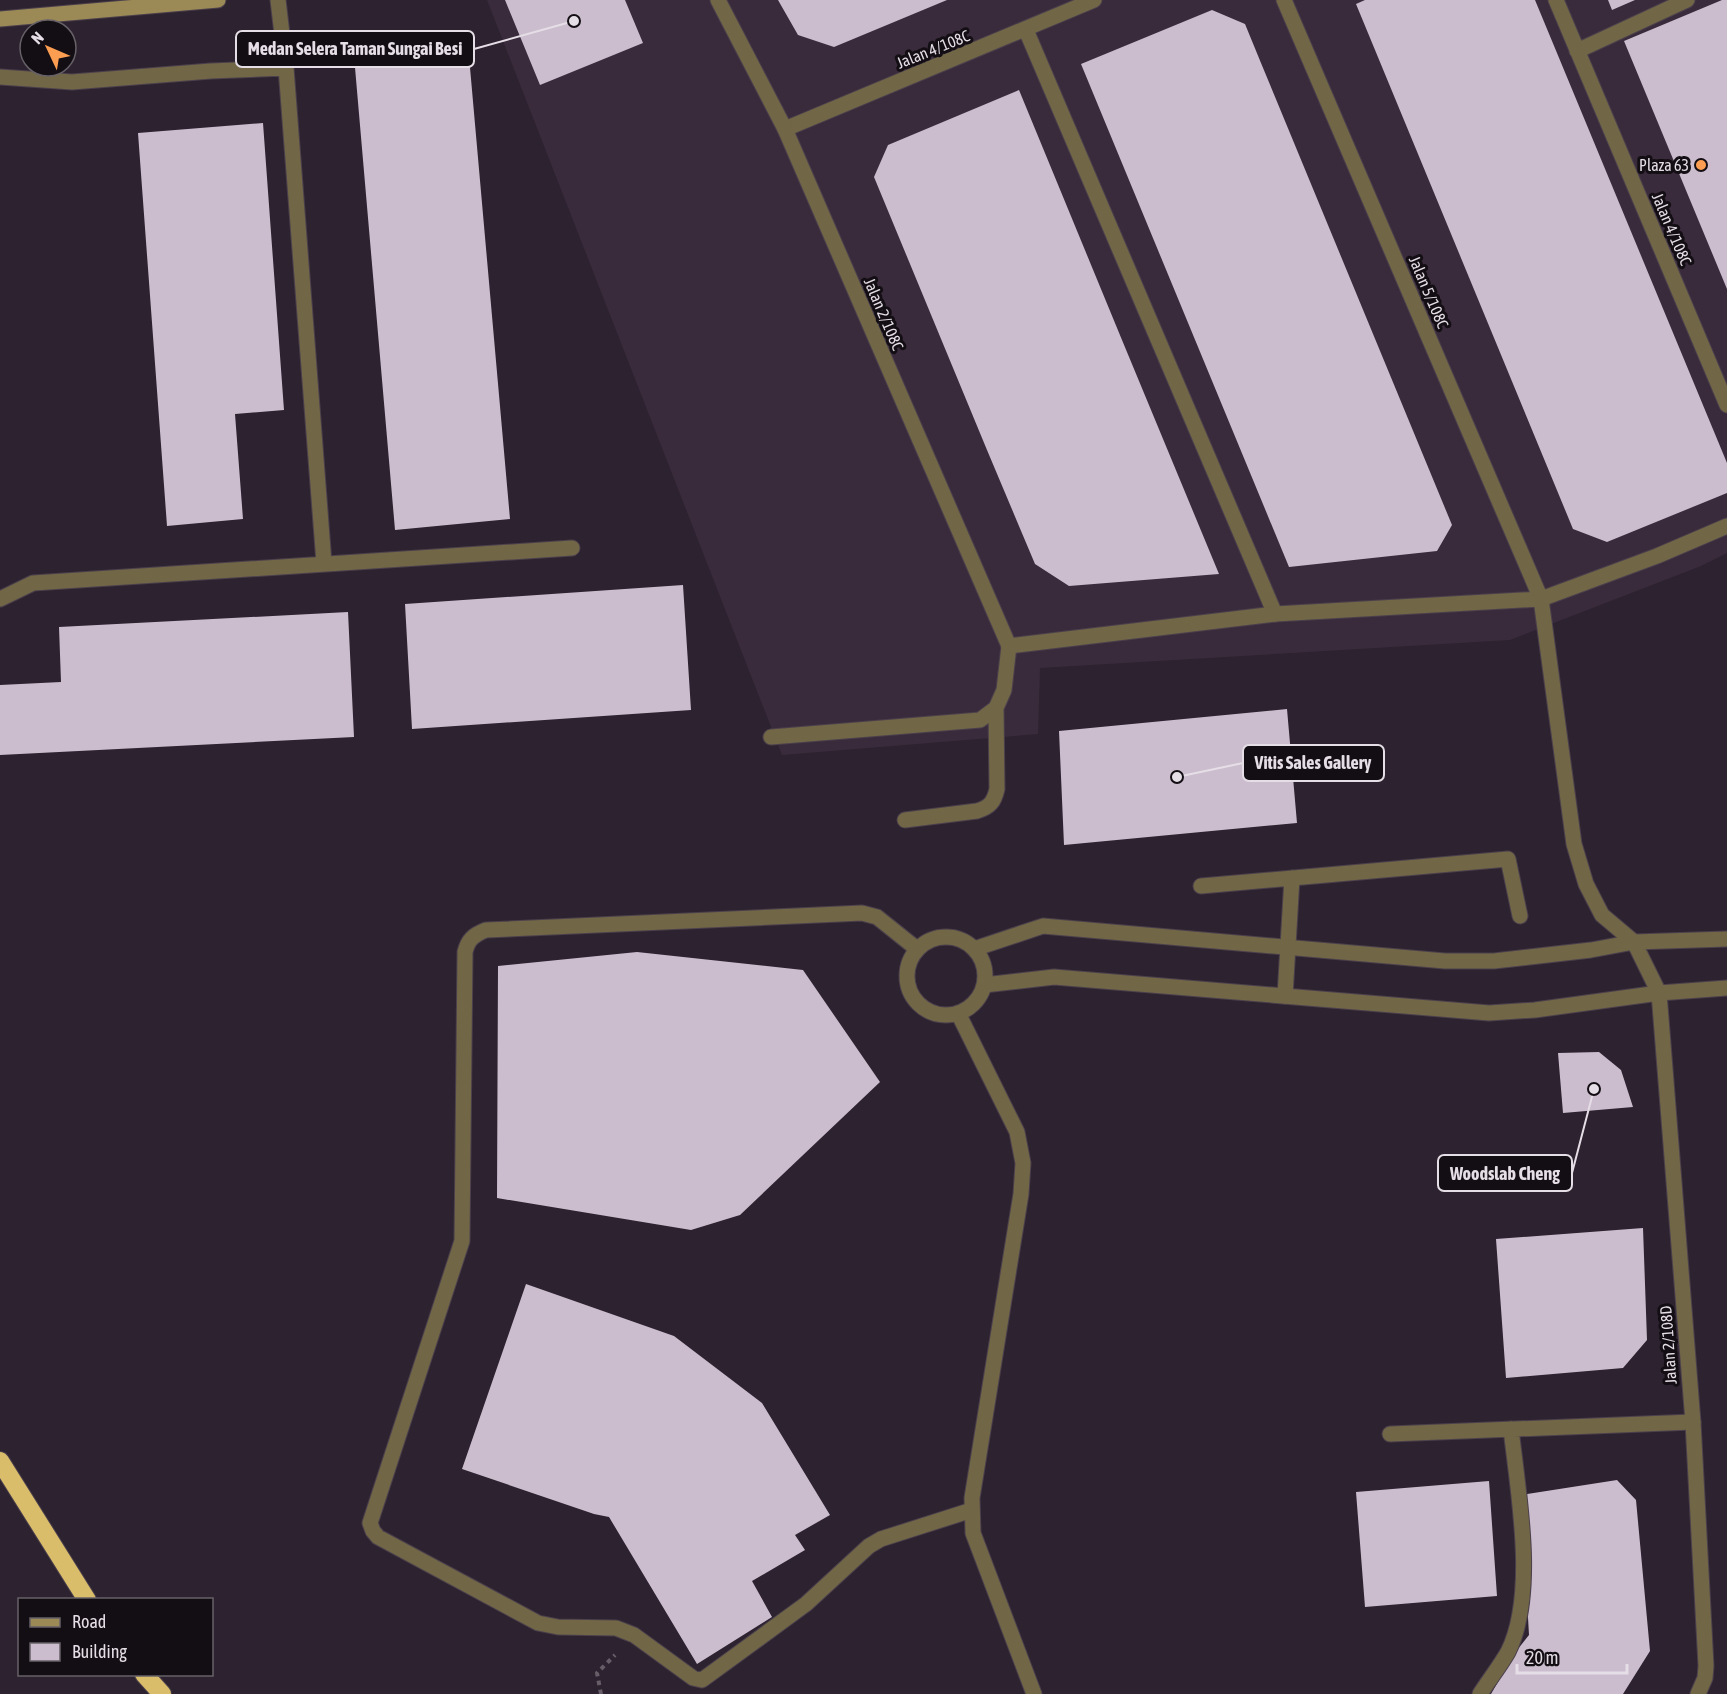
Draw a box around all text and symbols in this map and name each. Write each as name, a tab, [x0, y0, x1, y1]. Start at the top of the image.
north arrow	[18, 18, 78, 78]
street label: Jalan 4/108C	[894, 26, 972, 72]
text: N	[27, 28, 47, 47]
callout: Medan Selera Taman Sungai Besi	[236, 31, 474, 67]
text: Medan Selera Taman Sungai Besi	[248, 38, 462, 59]
place label: Plaza 63	[1639, 156, 1689, 174]
marker: Plaza 63	[1694, 158, 1708, 172]
street label: Jalan 4/108C	[1649, 190, 1695, 268]
street label: Jalan 5/108C	[1406, 253, 1452, 331]
street label: Jalan 2/108C	[861, 275, 907, 353]
callout: Vitis Sales Gallery	[1243, 745, 1384, 781]
text: Vitis Sales Gallery	[1254, 752, 1372, 773]
callout: Woodslab Cheng	[1438, 1155, 1572, 1191]
text: Woodslab Cheng	[1449, 1163, 1560, 1184]
street label: Jalan 2/108D	[1656, 1305, 1680, 1385]
legend	[18, 1598, 213, 1676]
text: Road	[72, 1611, 106, 1632]
scale bar	[1517, 1637, 1626, 1675]
text: Building	[72, 1641, 127, 1662]
text: 20 m	[1526, 1647, 1558, 1668]

